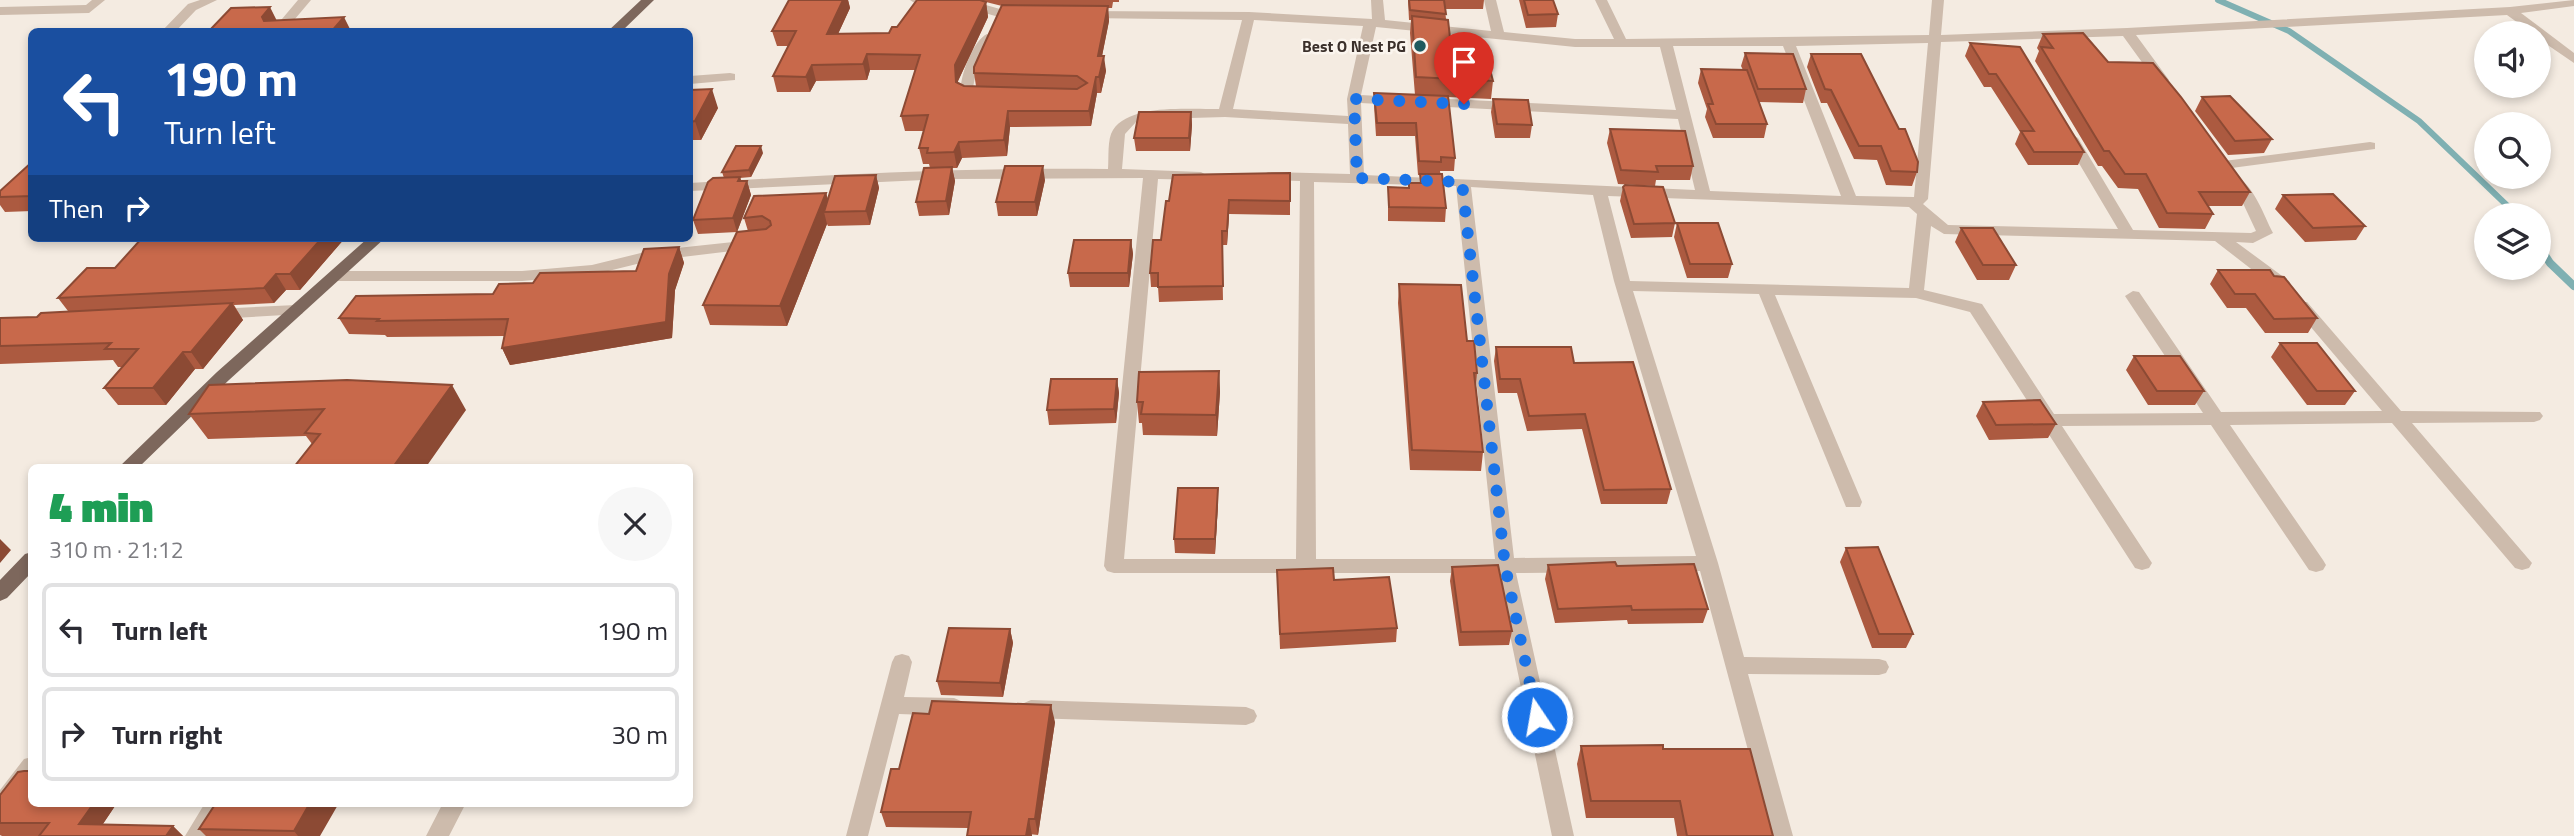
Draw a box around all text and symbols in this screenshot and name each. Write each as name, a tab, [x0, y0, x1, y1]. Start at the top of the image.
map controls	[2474, 21, 2551, 280]
button: sound	[2474, 21, 2551, 98]
pin	[1434, 32, 1494, 104]
place label: Best O Nest PG	[1302, 34, 1406, 58]
marker: Best O Nest PG	[1412, 38, 1428, 54]
text: 190 m	[164, 40, 298, 115]
icon: arrive	[1445, 43, 1483, 81]
icon: left	[49, 56, 140, 147]
text: Turn left	[164, 108, 276, 156]
button: search	[2474, 112, 2551, 189]
text: Then	[49, 189, 104, 228]
icon: right	[118, 189, 156, 227]
button: layers	[2474, 203, 2551, 280]
text: 4 min	[49, 474, 153, 538]
button: close	[598, 487, 672, 561]
text: 310 m · 21:12	[49, 532, 184, 567]
icon: left	[53, 611, 91, 649]
text: Turn left	[112, 611, 207, 650]
text: 190 m	[597, 611, 668, 650]
position arrow	[1500, 680, 1574, 754]
icon: right	[53, 715, 91, 753]
text: Turn right	[112, 715, 223, 754]
text: 30 m	[611, 715, 668, 754]

